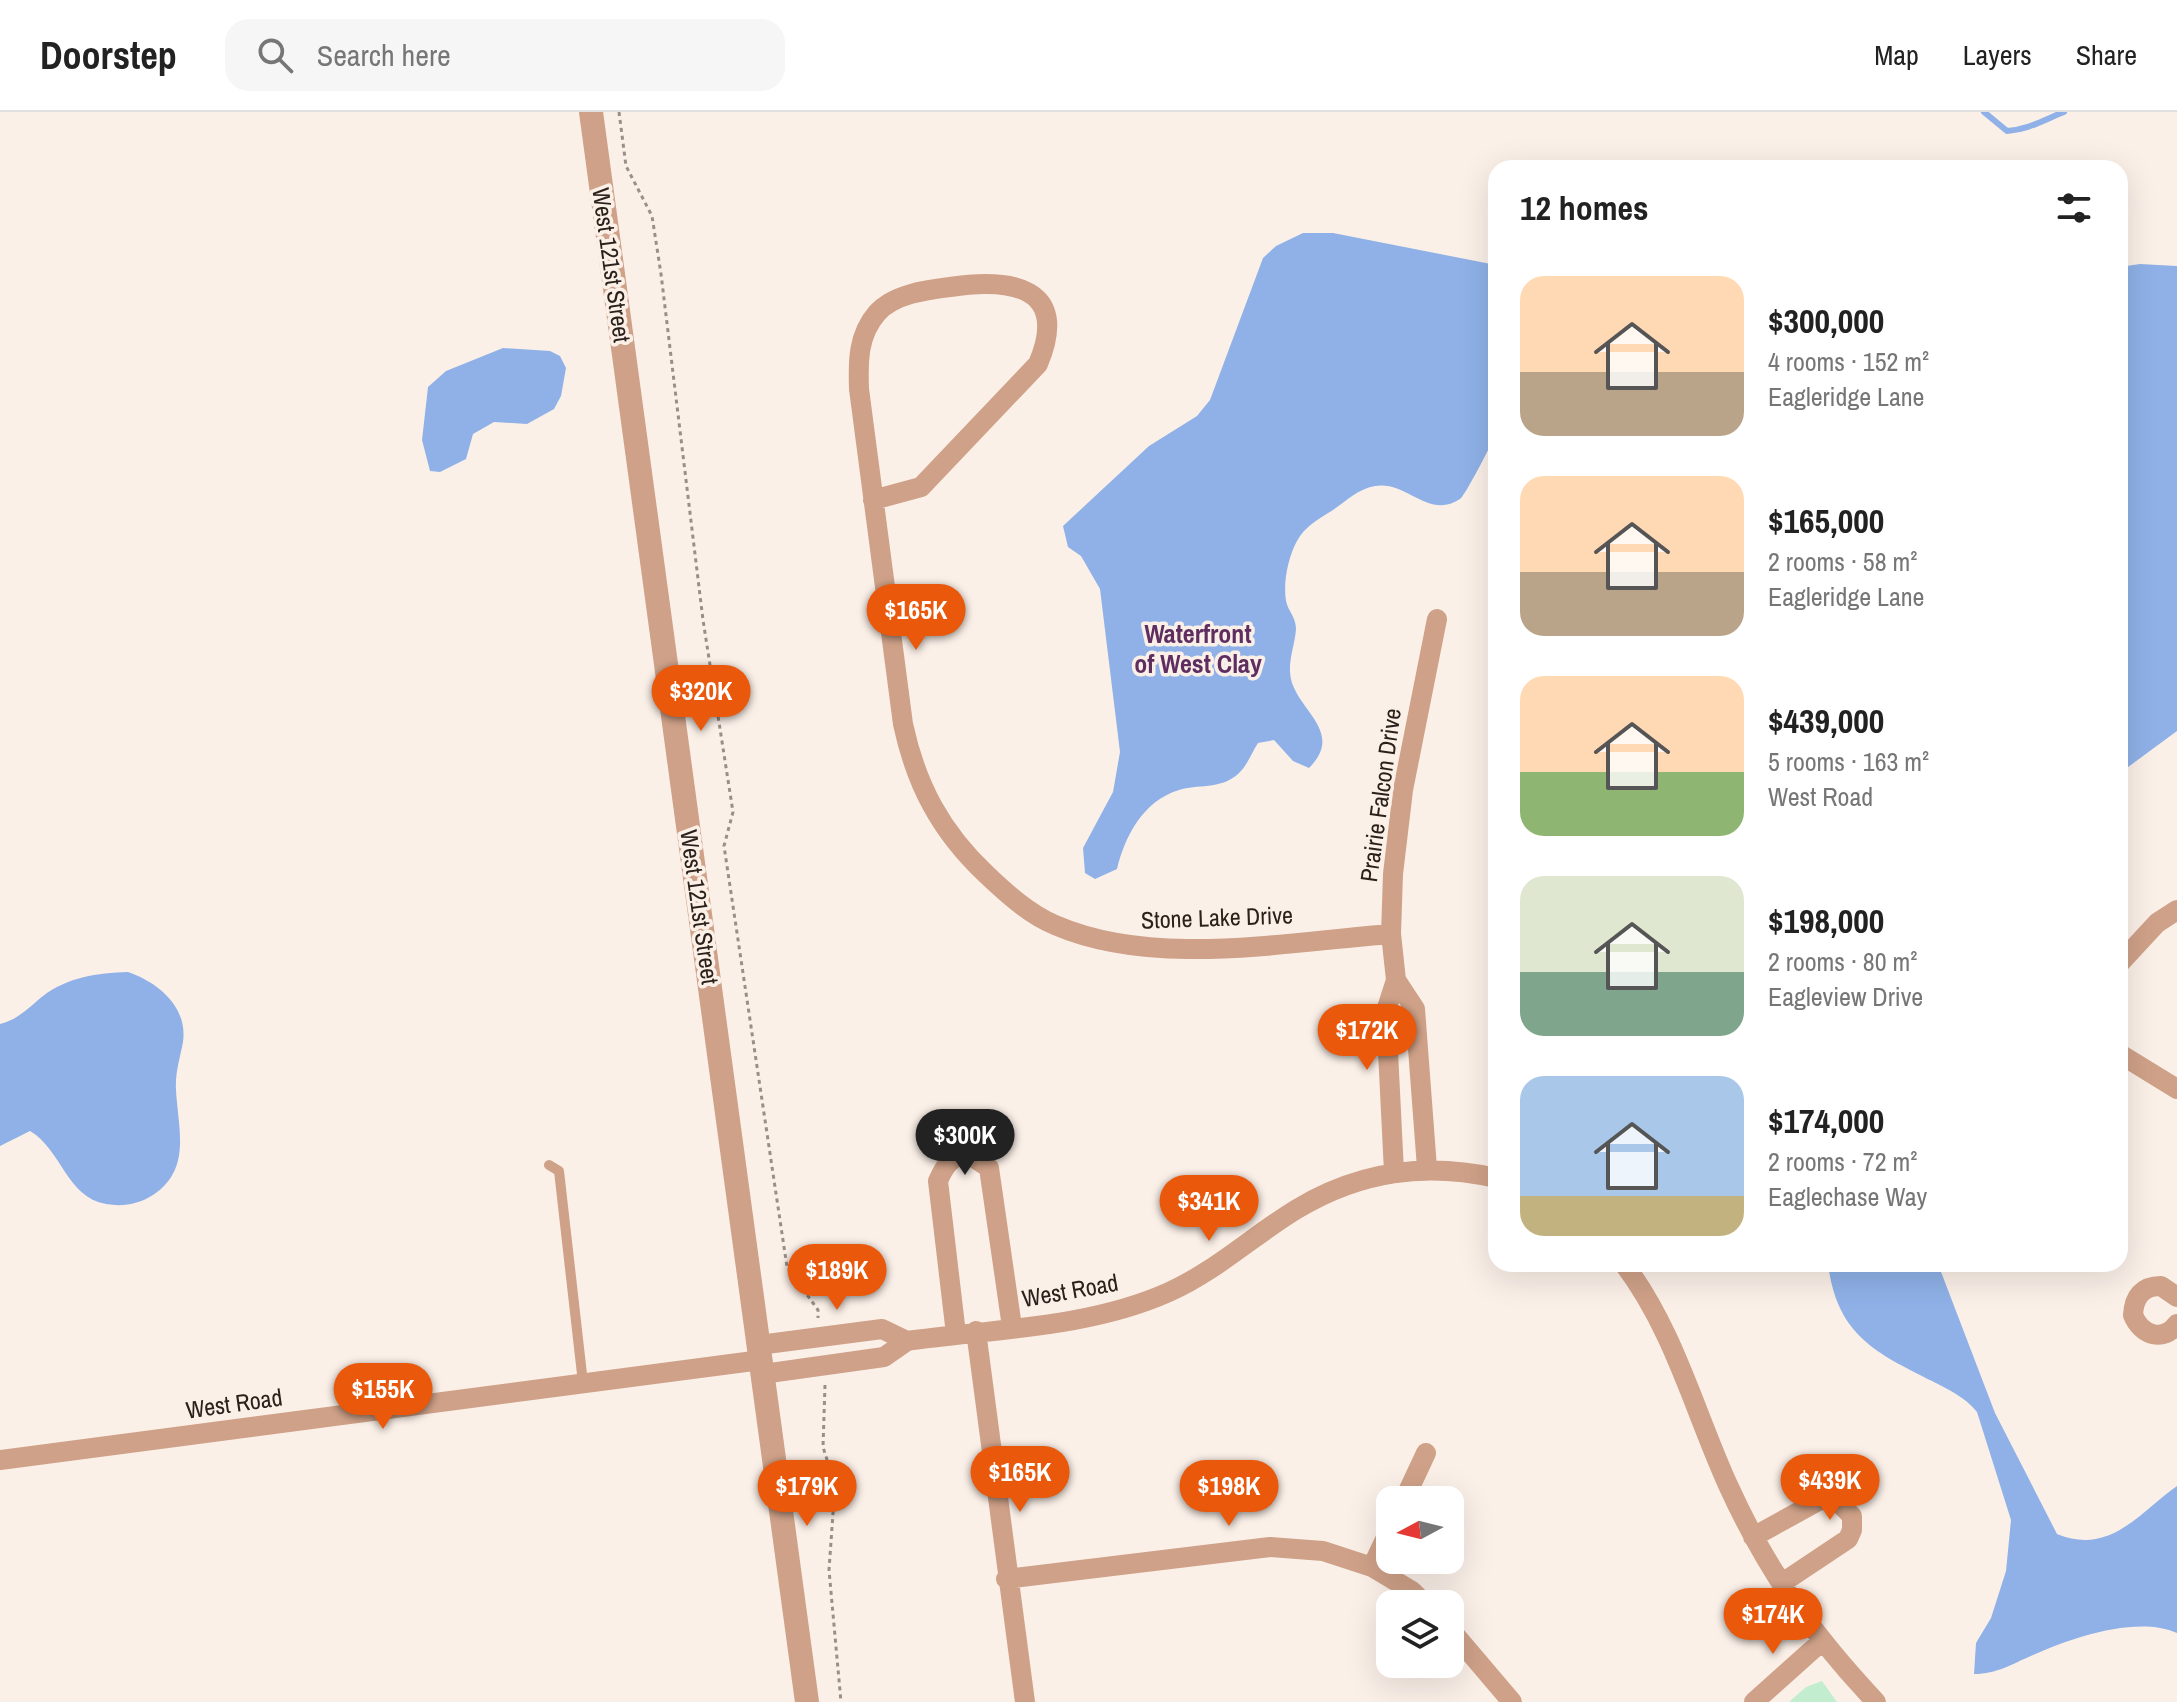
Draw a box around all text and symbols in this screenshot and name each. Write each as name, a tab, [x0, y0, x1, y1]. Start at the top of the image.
search box	[225, 19, 785, 91]
text: Doorstep	[40, 30, 177, 81]
icon: search	[253, 33, 297, 77]
text: Search here	[317, 35, 451, 75]
text: Map	[1874, 36, 1919, 74]
text: Layers	[1963, 36, 2032, 74]
text: Share	[2076, 36, 2137, 74]
street label: West 121st Street	[585, 185, 639, 345]
text: 12 homes	[1520, 185, 1649, 231]
icon: filters	[2052, 186, 2096, 230]
text: $300,000	[1768, 298, 1884, 344]
icon: home	[1584, 308, 1680, 404]
text: 4 rooms · 152 m²	[1768, 344, 1929, 379]
text: Eagleridge Lane	[1768, 379, 1924, 414]
text: $165,000	[1768, 498, 1884, 544]
icon: home	[1584, 508, 1680, 604]
text: 2 rooms · 58 m²	[1768, 544, 1917, 579]
text: Eagleridge Lane	[1768, 579, 1924, 614]
pin: $165K	[860, 584, 972, 652]
text: $165K	[885, 592, 947, 627]
district label: Waterfront of West Clay	[1134, 616, 1262, 681]
pin: $320K	[645, 665, 757, 733]
text: $320K	[670, 673, 732, 708]
text: $439,000	[1768, 698, 1884, 744]
street label: Prairie Falcon Drive	[1352, 706, 1408, 884]
icon: home	[1584, 708, 1680, 804]
text: 5 rooms · 163 m²	[1768, 744, 1929, 779]
text: West Road	[1768, 779, 1873, 814]
street label: West 121st Street	[673, 827, 727, 987]
street label: Stone Lake Drive	[1140, 898, 1294, 936]
text: $198,000	[1768, 898, 1884, 944]
icon: home	[1584, 908, 1680, 1004]
text: 2 rooms · 80 m²	[1768, 944, 1917, 979]
text: Eagleview Drive	[1768, 979, 1923, 1014]
pin: $172K	[1311, 1004, 1423, 1072]
text: $172K	[1336, 1012, 1398, 1047]
text: $174,000	[1768, 1098, 1884, 1144]
icon: home	[1584, 1108, 1680, 1204]
pin: $300K	[909, 1109, 1021, 1177]
text: $300K	[934, 1117, 996, 1152]
text: 2 rooms · 72 m²	[1768, 1144, 1917, 1179]
pin: $341K	[1153, 1175, 1265, 1243]
text: Eaglechase Way	[1768, 1179, 1927, 1214]
text: $341K	[1178, 1183, 1240, 1218]
pin: $189K	[781, 1244, 893, 1312]
text: $189K	[806, 1252, 868, 1287]
street label: West Road	[1019, 1266, 1121, 1314]
pin: $155K	[327, 1363, 439, 1431]
text: $155K	[352, 1371, 414, 1406]
street label: West Road	[184, 1380, 284, 1426]
pin: $165K	[964, 1446, 1076, 1514]
text: $165K	[989, 1454, 1051, 1489]
pin: $439K	[1774, 1454, 1886, 1522]
pin: $179K	[751, 1460, 863, 1528]
pin: $198K	[1173, 1460, 1285, 1528]
text: $439K	[1799, 1462, 1861, 1497]
text: $179K	[776, 1468, 838, 1503]
text: $198K	[1198, 1468, 1260, 1503]
north arrow	[1376, 1486, 1464, 1574]
map controls	[1376, 1486, 1464, 1678]
pin: $174K	[1717, 1588, 1829, 1656]
button: layers	[1376, 1590, 1464, 1678]
text: $174K	[1742, 1596, 1804, 1631]

